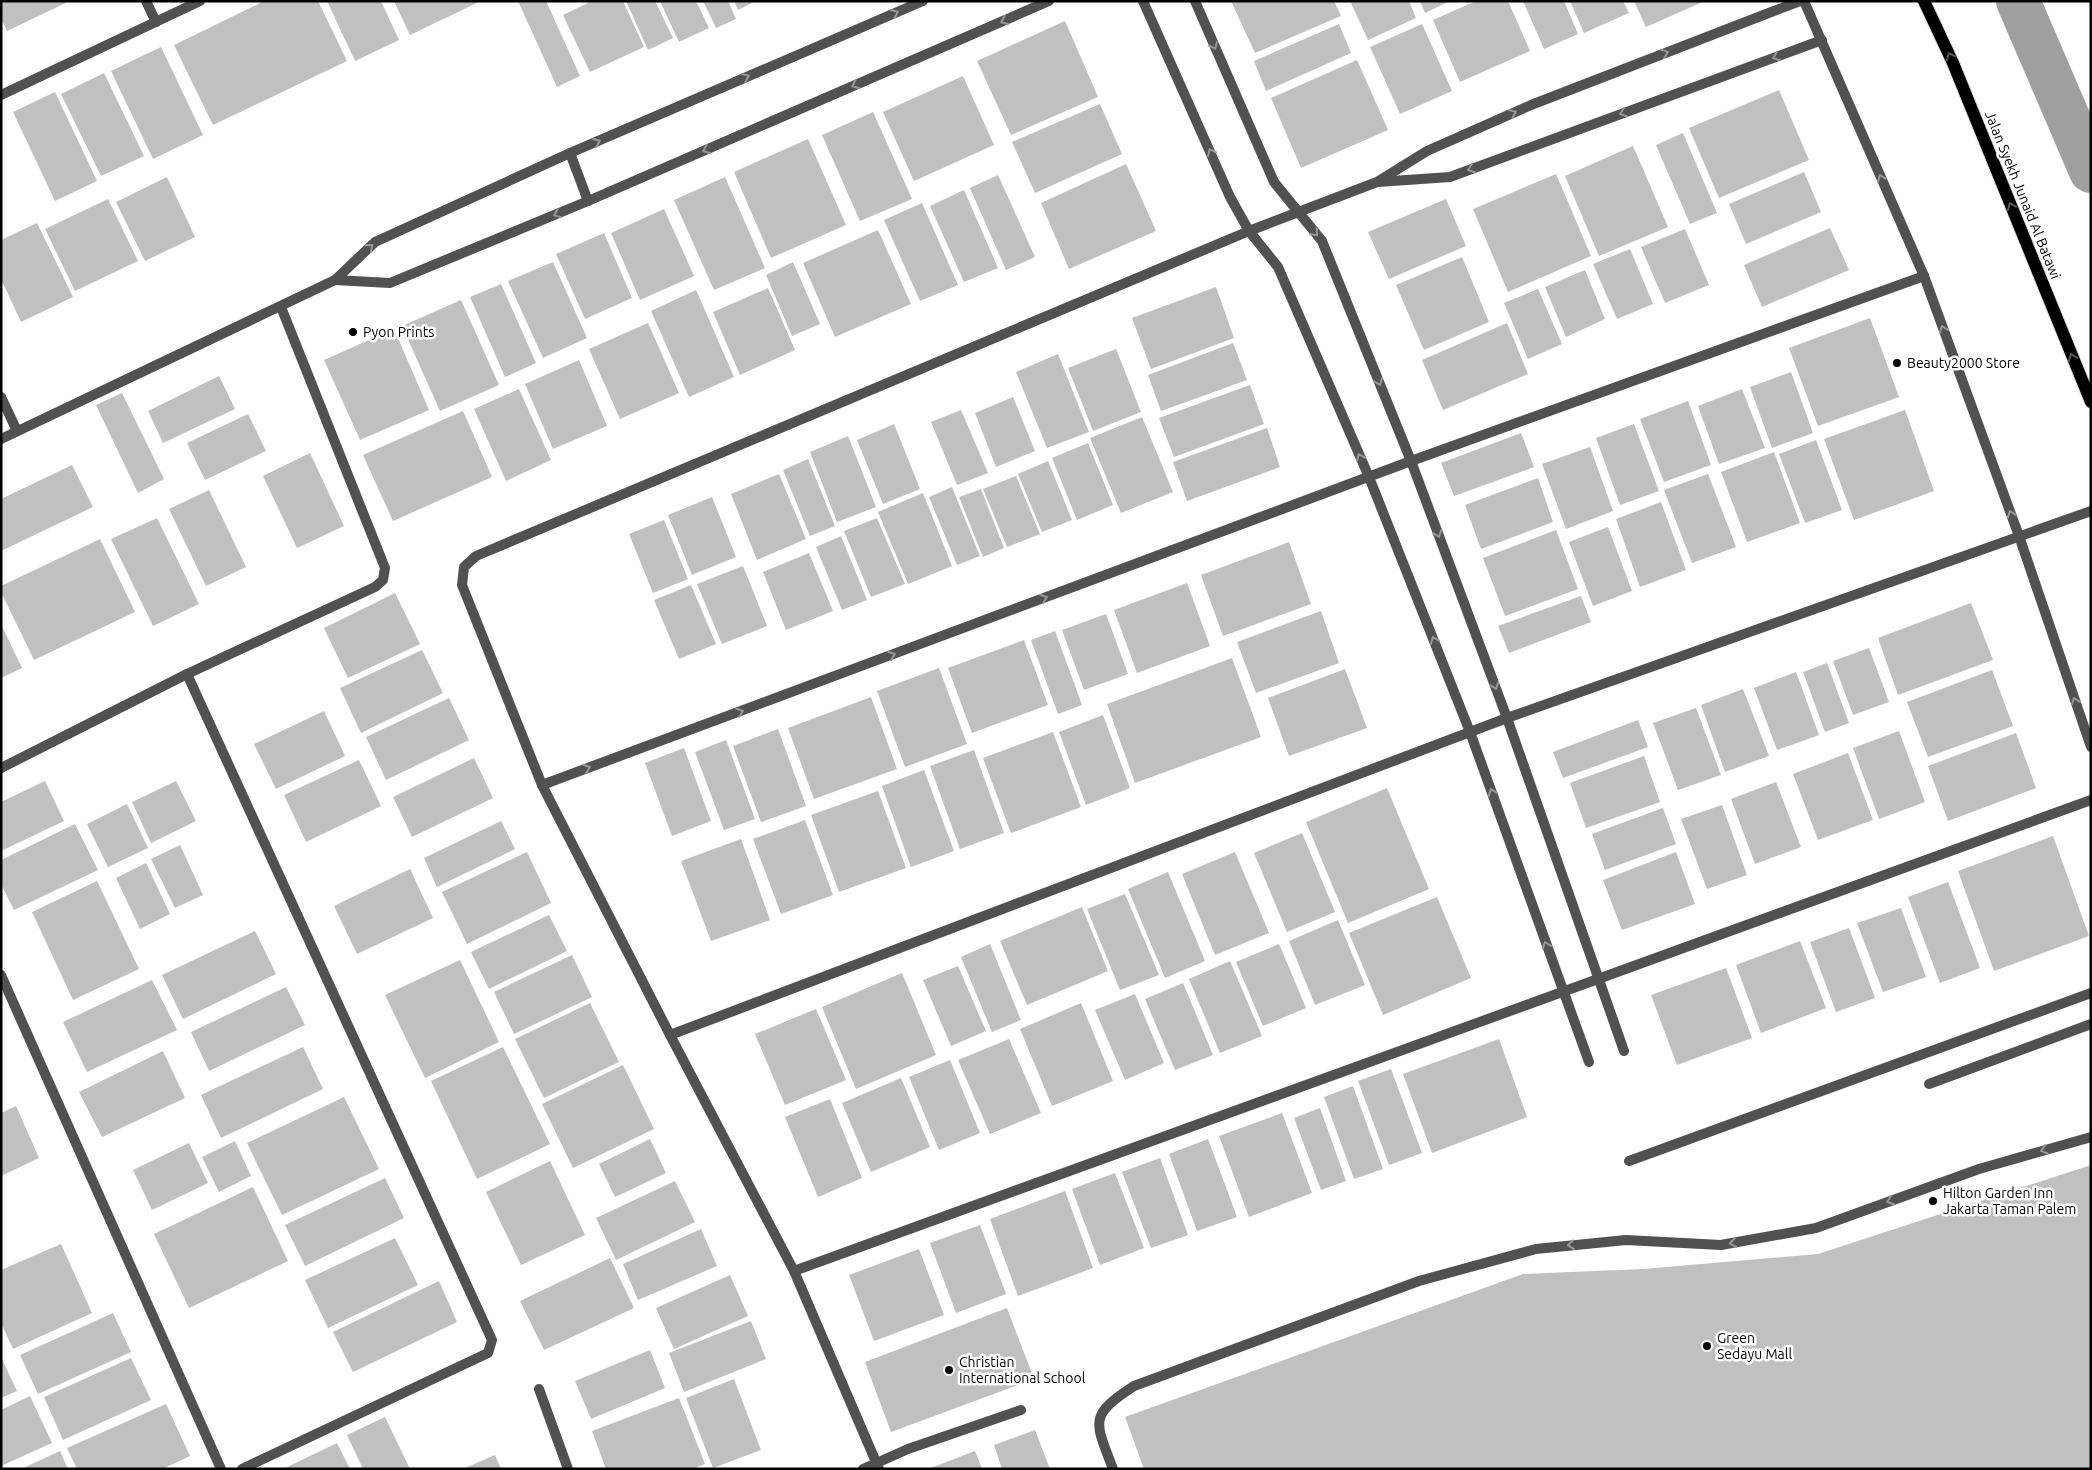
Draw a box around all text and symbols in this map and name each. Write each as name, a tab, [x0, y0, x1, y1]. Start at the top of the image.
one-way arrow	[890, 9, 899, 20]
one-way arrow	[1001, 15, 1009, 25]
one-way arrow	[1208, 41, 1219, 50]
one-way arrow	[1660, 49, 1669, 59]
one-way arrow	[1772, 51, 1781, 61]
one-way arrow	[1945, 52, 1956, 61]
one-way arrow	[741, 73, 750, 84]
one-way arrow	[851, 79, 860, 90]
one-way arrow	[1620, 107, 1628, 117]
one-way arrow	[1508, 108, 1517, 119]
street label: Jalan Syekh Junaid Al Batawi	[1982, 109, 2064, 281]
one-way arrow	[592, 137, 601, 148]
one-way arrow	[702, 144, 711, 155]
one-way arrow	[1206, 148, 1217, 157]
one-way arrow	[1467, 163, 1476, 173]
one-way arrow	[1877, 174, 1888, 183]
one-way arrow	[2007, 202, 2017, 211]
one-way arrow	[553, 208, 562, 219]
one-way arrow	[1309, 228, 1318, 237]
one-way arrow	[365, 243, 374, 252]
place label: Pyon Prints	[363, 324, 434, 340]
one-way arrow	[1939, 325, 1949, 334]
marker: Pyon Prints	[347, 326, 359, 338]
one-way arrow	[2068, 353, 2079, 362]
place label: Beauty2000 Store	[1907, 355, 2020, 371]
marker: Beauty2000 Store	[1891, 357, 1903, 369]
one-way arrow	[1373, 377, 1383, 386]
one-way arrow	[1356, 453, 1367, 462]
one-way arrow	[2007, 510, 2017, 519]
one-way arrow	[1432, 529, 1442, 537]
one-way arrow	[1040, 594, 1048, 604]
one-way arrow	[1429, 636, 1440, 645]
one-way arrow	[887, 651, 896, 661]
one-way arrow	[1489, 681, 1499, 690]
one-way arrow	[2071, 697, 2081, 706]
one-way arrow	[735, 707, 744, 718]
one-way arrow	[583, 764, 591, 774]
one-way arrow	[1488, 788, 1498, 797]
one-way arrow	[1542, 941, 1552, 950]
one-way arrow	[2040, 1145, 2049, 1155]
place label: Hilton Garden Inn Jakarta Taman Palem	[1943, 1185, 2076, 1217]
one-way arrow	[1886, 1195, 1895, 1205]
marker: Hilton Garden Inn Jakarta Taman Palem	[1927, 1195, 1939, 1207]
one-way arrow	[1729, 1238, 1738, 1248]
one-way arrow	[1567, 1239, 1575, 1250]
place label: Green Sedayu Mall	[1717, 1330, 1792, 1362]
marker: Green Sedayu Mall	[1701, 1340, 1713, 1352]
place label: Christian International School	[959, 1354, 1086, 1386]
marker: Christian International School	[943, 1364, 955, 1376]

